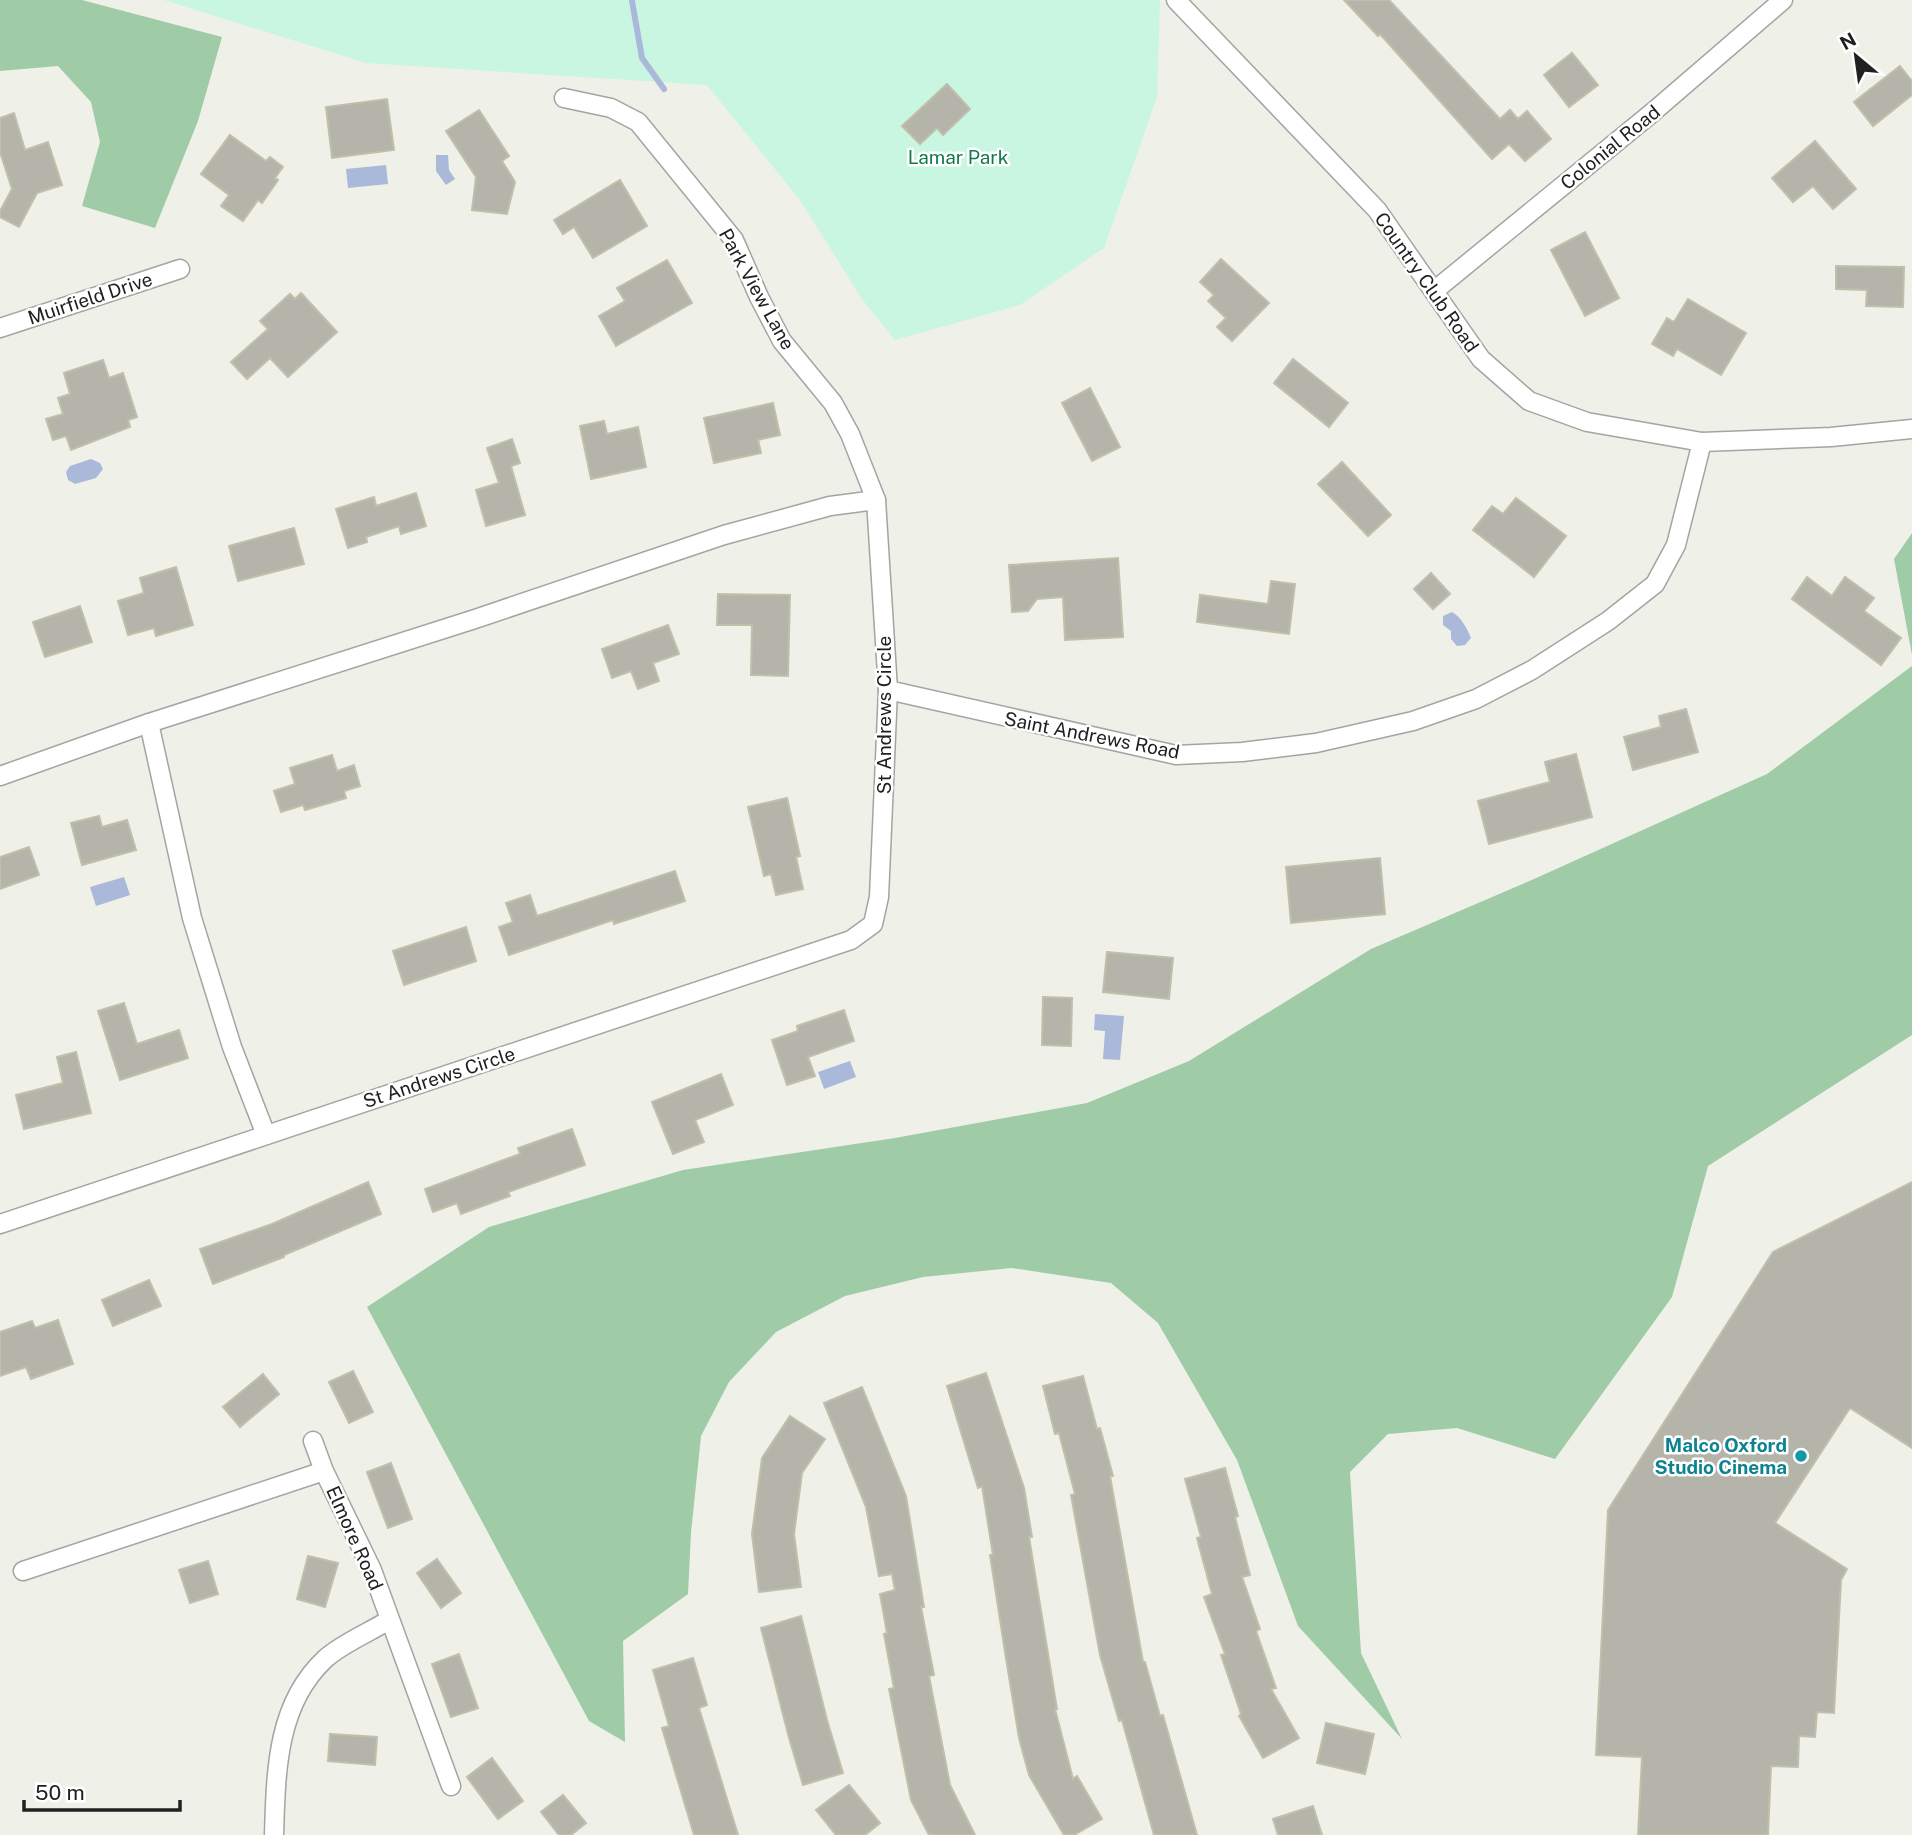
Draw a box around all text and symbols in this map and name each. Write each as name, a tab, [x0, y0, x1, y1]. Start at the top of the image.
north arrow	[1821, 21, 1891, 91]
text: N	[1836, 28, 1860, 54]
street label: Colonial Road	[1556, 100, 1664, 194]
park label: Lamar Park	[908, 146, 1009, 168]
street label: Country Club Road	[1370, 208, 1484, 356]
street label: Park View Lane	[715, 225, 799, 353]
street label: Muirfield Drive	[25, 268, 155, 328]
street label: St Andrews Circle	[873, 636, 895, 794]
street label: Saint Andrews Road	[1002, 707, 1182, 763]
street label: St Andrews Circle	[360, 1042, 518, 1112]
place label: Malco Oxford Studio Cinema	[1654, 1434, 1787, 1478]
marker: Malco Oxford Studio Cinema	[1793, 1448, 1809, 1464]
street label: Elmore Road	[322, 1482, 388, 1594]
scale bar	[24, 1769, 180, 1813]
text: 50 m	[35, 1780, 85, 1805]

